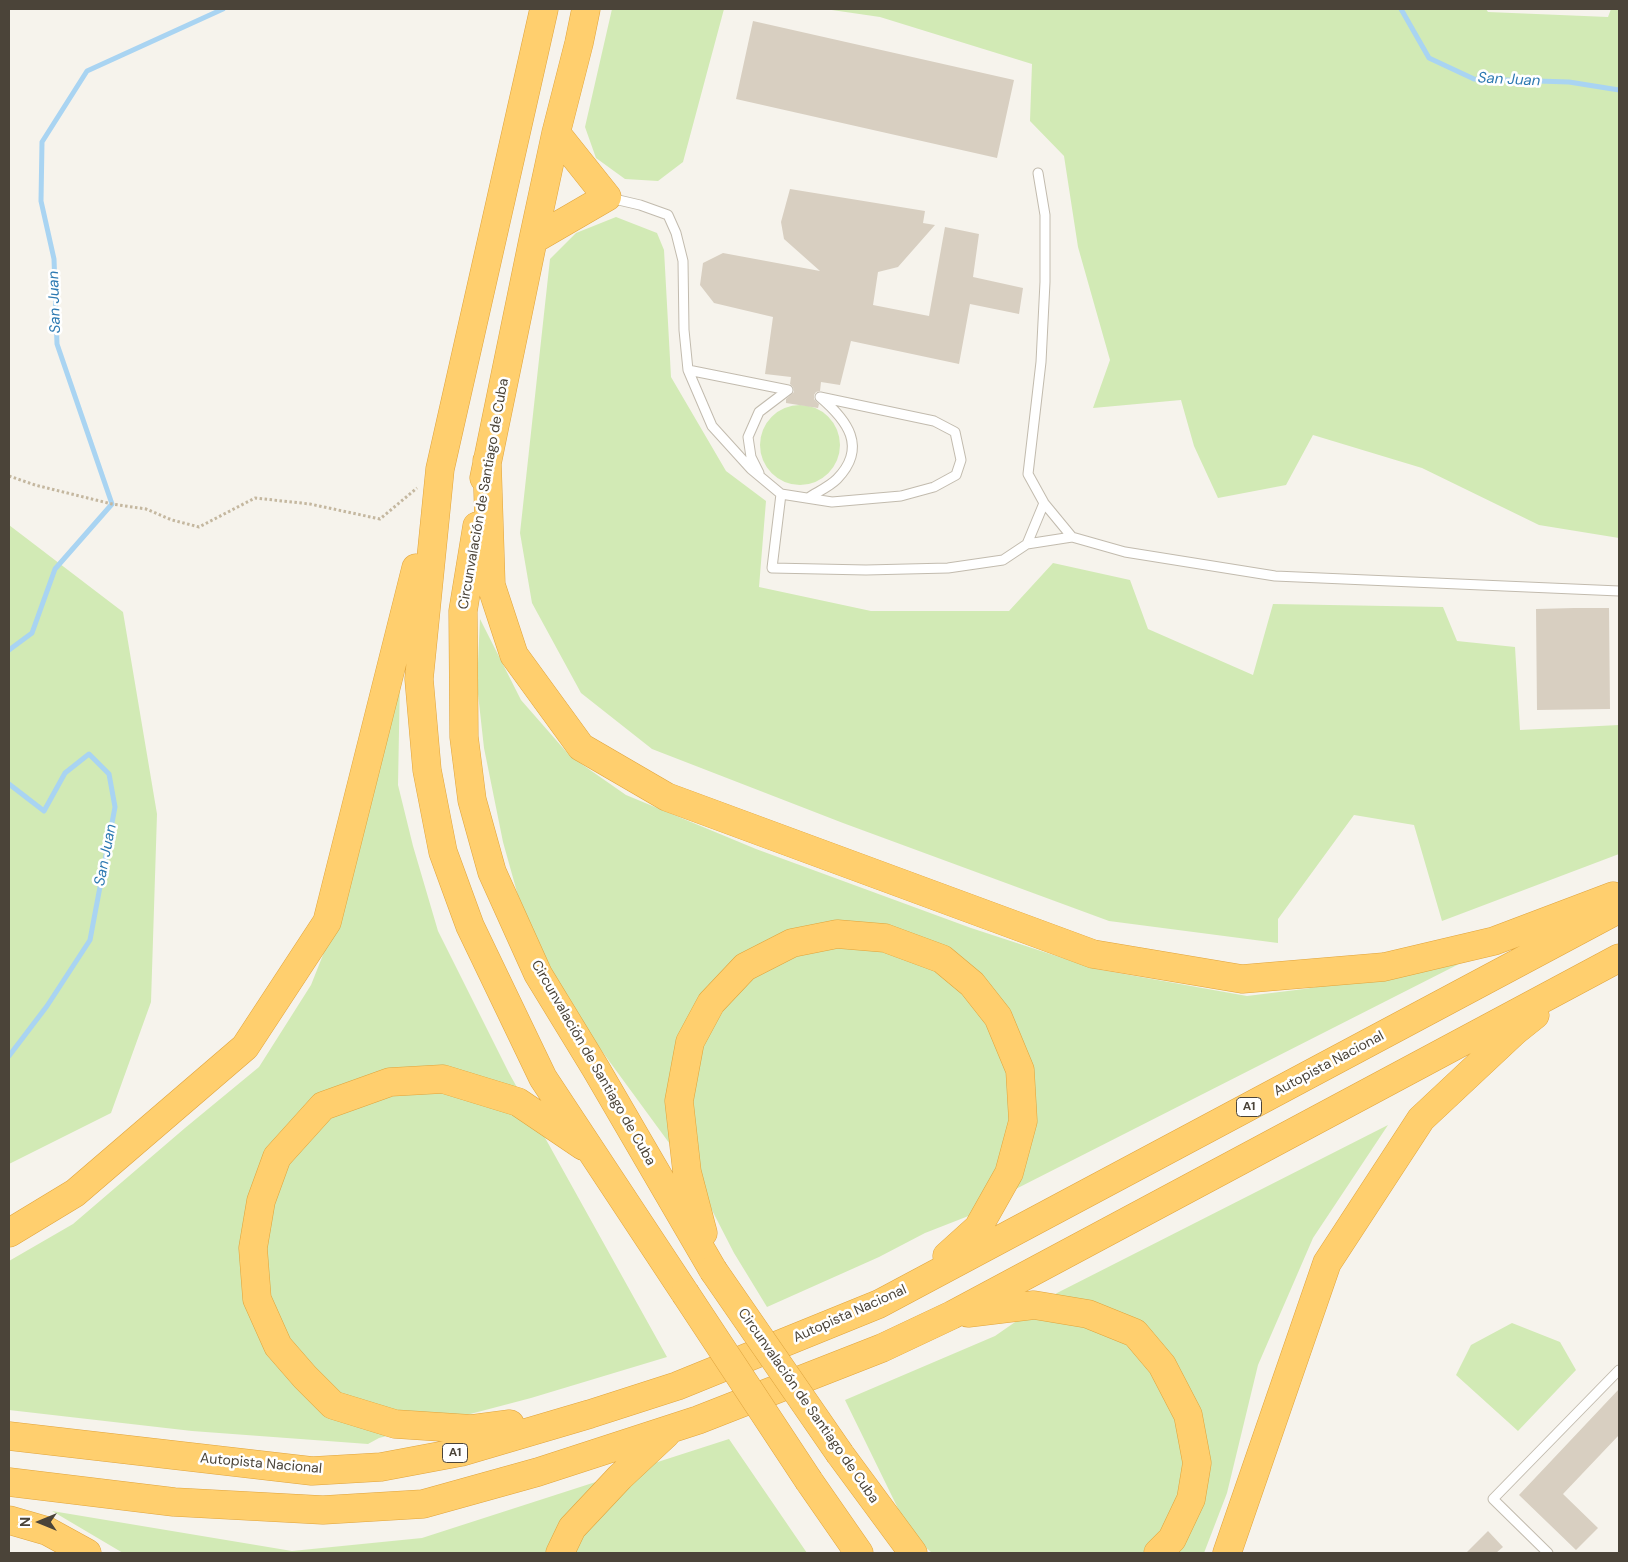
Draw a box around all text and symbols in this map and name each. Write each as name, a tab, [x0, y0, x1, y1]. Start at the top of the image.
water label: San Juan	[1477, 69, 1541, 91]
water label: San Juan	[45, 270, 65, 334]
street label: Circunvalación de Santiago de Cuba	[455, 377, 513, 611]
water label: San Juan	[91, 823, 121, 887]
street label: Circunvalación de Santiago de Cuba	[527, 957, 659, 1169]
street label: Autopista Nacional	[1271, 1028, 1387, 1100]
road number: A1	[1236, 1098, 1262, 1116]
street label: Autopista Nacional	[791, 1281, 909, 1347]
street label: Circunvalación de Santiago de Cuba	[734, 1305, 882, 1507]
road number: A1	[442, 1444, 468, 1462]
street label: Autopista Nacional	[199, 1450, 323, 1478]
north arrow	[15, 1497, 65, 1547]
text: N	[16, 1517, 34, 1527]

